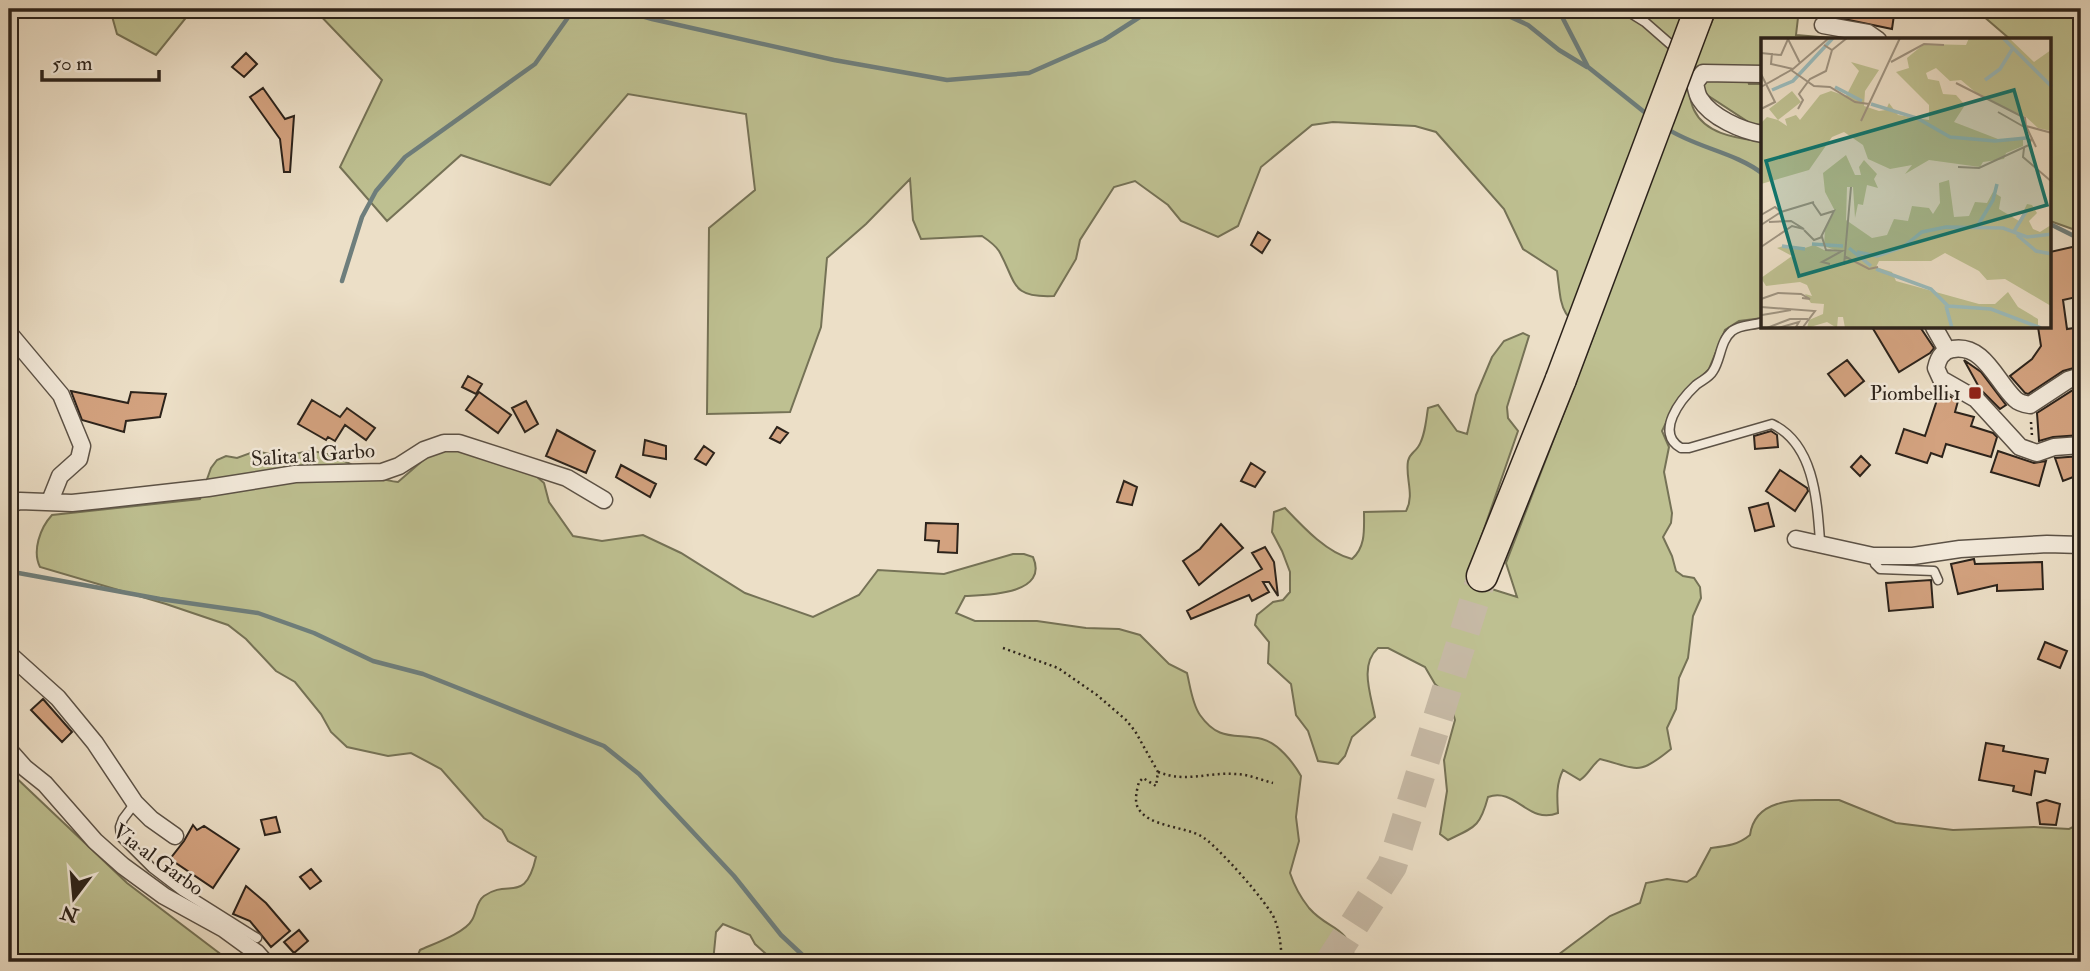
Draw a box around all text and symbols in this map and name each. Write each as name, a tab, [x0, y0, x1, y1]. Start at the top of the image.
scale bar	[42, 38, 159, 82]
inset map	[1761, 38, 2052, 329]
text: 50 m	[52, 50, 93, 77]
place label: Piombelli 1	[1870, 380, 1961, 407]
marker: Piombelli 1	[1967, 385, 1983, 401]
street label: Salita al Garbo	[250, 437, 376, 473]
street label: Via al Garbo	[107, 818, 209, 902]
north arrow	[38, 862, 108, 932]
text: N	[57, 899, 82, 928]

